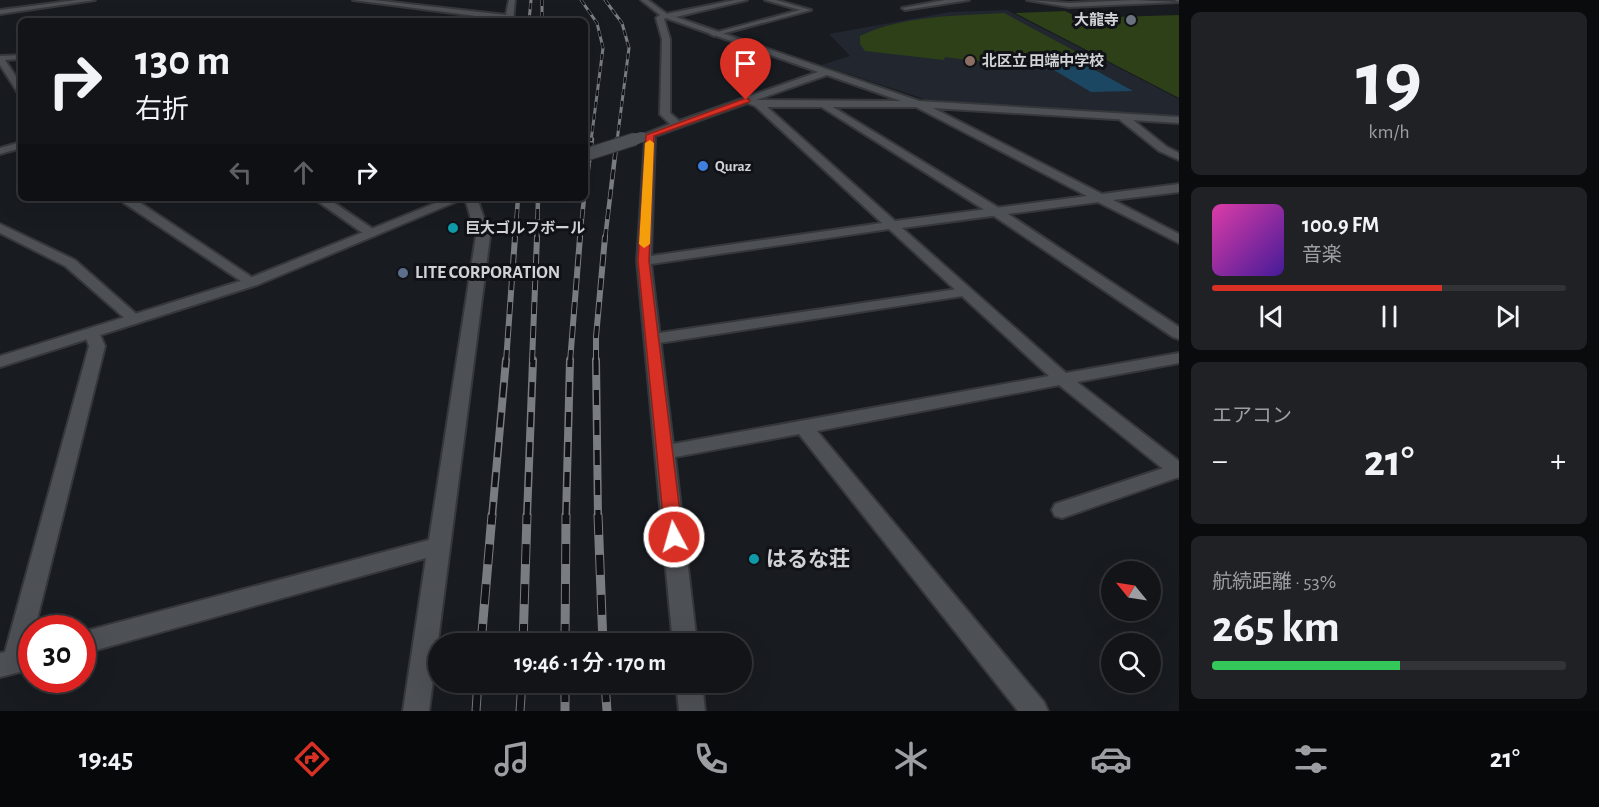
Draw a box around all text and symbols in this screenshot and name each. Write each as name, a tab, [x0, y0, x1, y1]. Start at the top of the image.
place label: 大龍寺	[1074, 12, 1119, 28]
marker: 大龍寺	[1124, 13, 1138, 27]
pin	[720, 38, 771, 100]
text: 130 m	[135, 40, 230, 82]
icon: right	[36, 42, 114, 120]
text: 19	[1356, 42, 1422, 120]
icon: arrive	[729, 47, 762, 80]
place label: 北区立 田端中学校	[982, 53, 1104, 69]
marker: 北区立 田端中学校	[963, 54, 977, 68]
text: 右折	[135, 96, 189, 123]
text: km/h	[1368, 122, 1410, 142]
icon: left	[224, 156, 257, 189]
icon: ahead	[287, 156, 320, 189]
icon: right	[350, 156, 383, 189]
marker: Quraz	[696, 159, 710, 173]
place label: Quraz	[715, 159, 751, 174]
text: 100.9 FM	[1302, 214, 1379, 236]
place label: 巨大ゴルフボール	[465, 220, 585, 236]
marker: 巨大ゴルフボール	[446, 221, 460, 235]
text: 音楽	[1302, 245, 1342, 265]
place label: LITE CORPORATION	[415, 264, 560, 282]
marker: LITE CORPORATION	[396, 266, 410, 280]
icon: previous	[1255, 300, 1288, 333]
icon: pause	[1373, 300, 1406, 333]
icon: next	[1491, 300, 1524, 333]
text: エアコン	[1212, 406, 1292, 426]
text: 21°	[1364, 439, 1414, 484]
text: −	[1212, 445, 1228, 478]
text: +	[1550, 445, 1566, 478]
position arrow	[642, 505, 706, 569]
place label: はるな荘	[766, 548, 850, 570]
marker: はるな荘	[747, 552, 761, 566]
north arrow	[1101, 561, 1161, 621]
map controls	[1101, 561, 1161, 693]
text: 航続距離 · 53%	[1212, 572, 1336, 592]
text: 265 km	[1212, 605, 1340, 650]
speed limit sign: 30	[18, 615, 96, 693]
button: search	[1101, 633, 1161, 693]
text: 19:46 · 1 分 · 170 m	[514, 652, 666, 674]
icon: directions	[291, 738, 333, 780]
icon: music	[491, 738, 533, 780]
icon: phone	[690, 738, 732, 780]
icon: climate	[890, 738, 932, 780]
icon: car	[1090, 738, 1132, 780]
icon: filters	[1290, 738, 1332, 780]
text: 19:45	[79, 745, 133, 772]
text: 21°	[1490, 745, 1520, 772]

